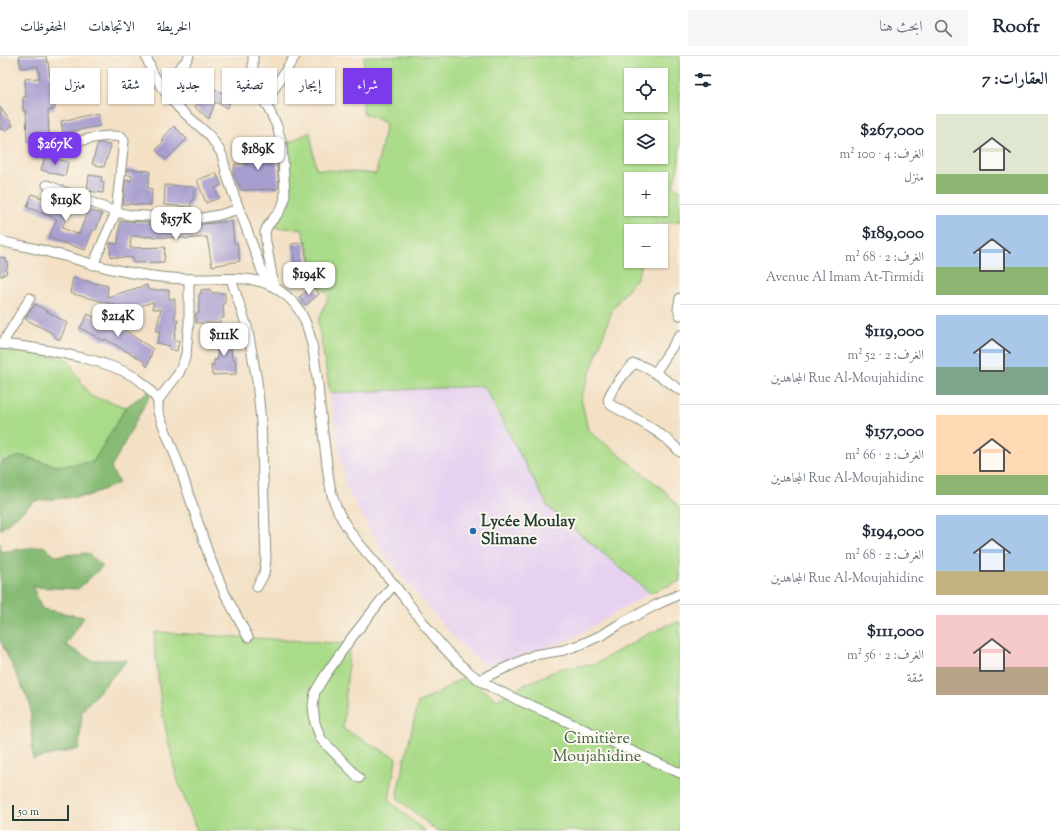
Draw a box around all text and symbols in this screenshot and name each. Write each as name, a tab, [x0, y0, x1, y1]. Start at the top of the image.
search box	[688, 10, 968, 46]
text: Roofr	[992, 14, 1040, 41]
text: ابحث هنا	[879, 17, 922, 38]
icon: search	[932, 17, 954, 39]
text: المحفوظات	[20, 18, 66, 38]
text: الاتجاهات	[88, 18, 135, 38]
text: الخريطة	[157, 18, 191, 38]
chip: منزل	[50, 68, 100, 104]
chip: شقة	[108, 68, 154, 104]
chip: جديد	[162, 68, 214, 104]
chip: تصفية	[222, 68, 277, 104]
chip: إيجار	[285, 68, 335, 104]
chip: شراء	[343, 68, 392, 104]
map controls	[624, 68, 668, 268]
button: locate	[624, 68, 668, 112]
text: العقارات: 7	[982, 68, 1048, 92]
icon: filters	[692, 69, 714, 91]
text: $267,000	[860, 119, 924, 143]
button: layers	[624, 120, 668, 164]
icon: home	[968, 130, 1016, 178]
pin: $267K	[27, 132, 83, 166]
text: $267K	[37, 136, 73, 154]
pin: $189K	[230, 137, 286, 171]
text: $189K	[241, 141, 275, 159]
text: الغرف: 4 · 100 m²	[839, 146, 924, 164]
text: منزل	[904, 169, 924, 187]
button: +	[624, 172, 668, 216]
pin: $119K	[38, 188, 94, 222]
text: $119K	[50, 192, 82, 210]
pin: $157K	[148, 207, 204, 241]
text: $157K	[160, 211, 192, 229]
text: $189,000	[862, 222, 924, 246]
button: −	[624, 224, 668, 268]
icon: home	[968, 231, 1016, 279]
text: الغرف: 2 · 68 m²	[845, 249, 924, 267]
pin: $194K	[281, 262, 337, 296]
text: $194K	[292, 266, 326, 284]
text: Avenue Al Imam At-Tirmidi	[766, 269, 924, 287]
pin: $214K	[90, 304, 146, 338]
text: $214K	[101, 308, 135, 326]
text: $119,000	[865, 320, 924, 344]
pin: $111K	[196, 323, 252, 357]
text: $111K	[209, 327, 239, 345]
icon: home	[968, 331, 1016, 379]
text: الغرف: 2 · 52 m²	[847, 347, 924, 365]
text: Rue Al-Moujahidine المجاهدين	[771, 370, 924, 388]
text: $157,000	[865, 420, 924, 444]
icon: home	[968, 431, 1016, 479]
text: الغرف: 2 · 66 m²	[845, 447, 924, 465]
text: Rue Al-Moujahidine المجاهدين	[771, 470, 924, 488]
place label: Lycée Moulay Slimane	[481, 511, 575, 552]
text: $194,000	[862, 520, 924, 544]
marker: Lycée Moulay Slimane	[468, 526, 478, 536]
icon: home	[968, 531, 1016, 579]
text: الغرف: 2 · 68 m²	[845, 547, 924, 565]
text: Rue Al-Moujahidine المجاهدين	[771, 570, 924, 588]
text: $111,000	[867, 620, 924, 644]
icon: home	[968, 631, 1016, 679]
text: الغرف: 2 · 56 m²	[847, 647, 924, 665]
text: شقة	[907, 670, 924, 688]
park label: Cimitière Moujahidine	[553, 728, 641, 769]
scale bar	[12, 803, 69, 822]
text: 50 m	[18, 804, 39, 820]

